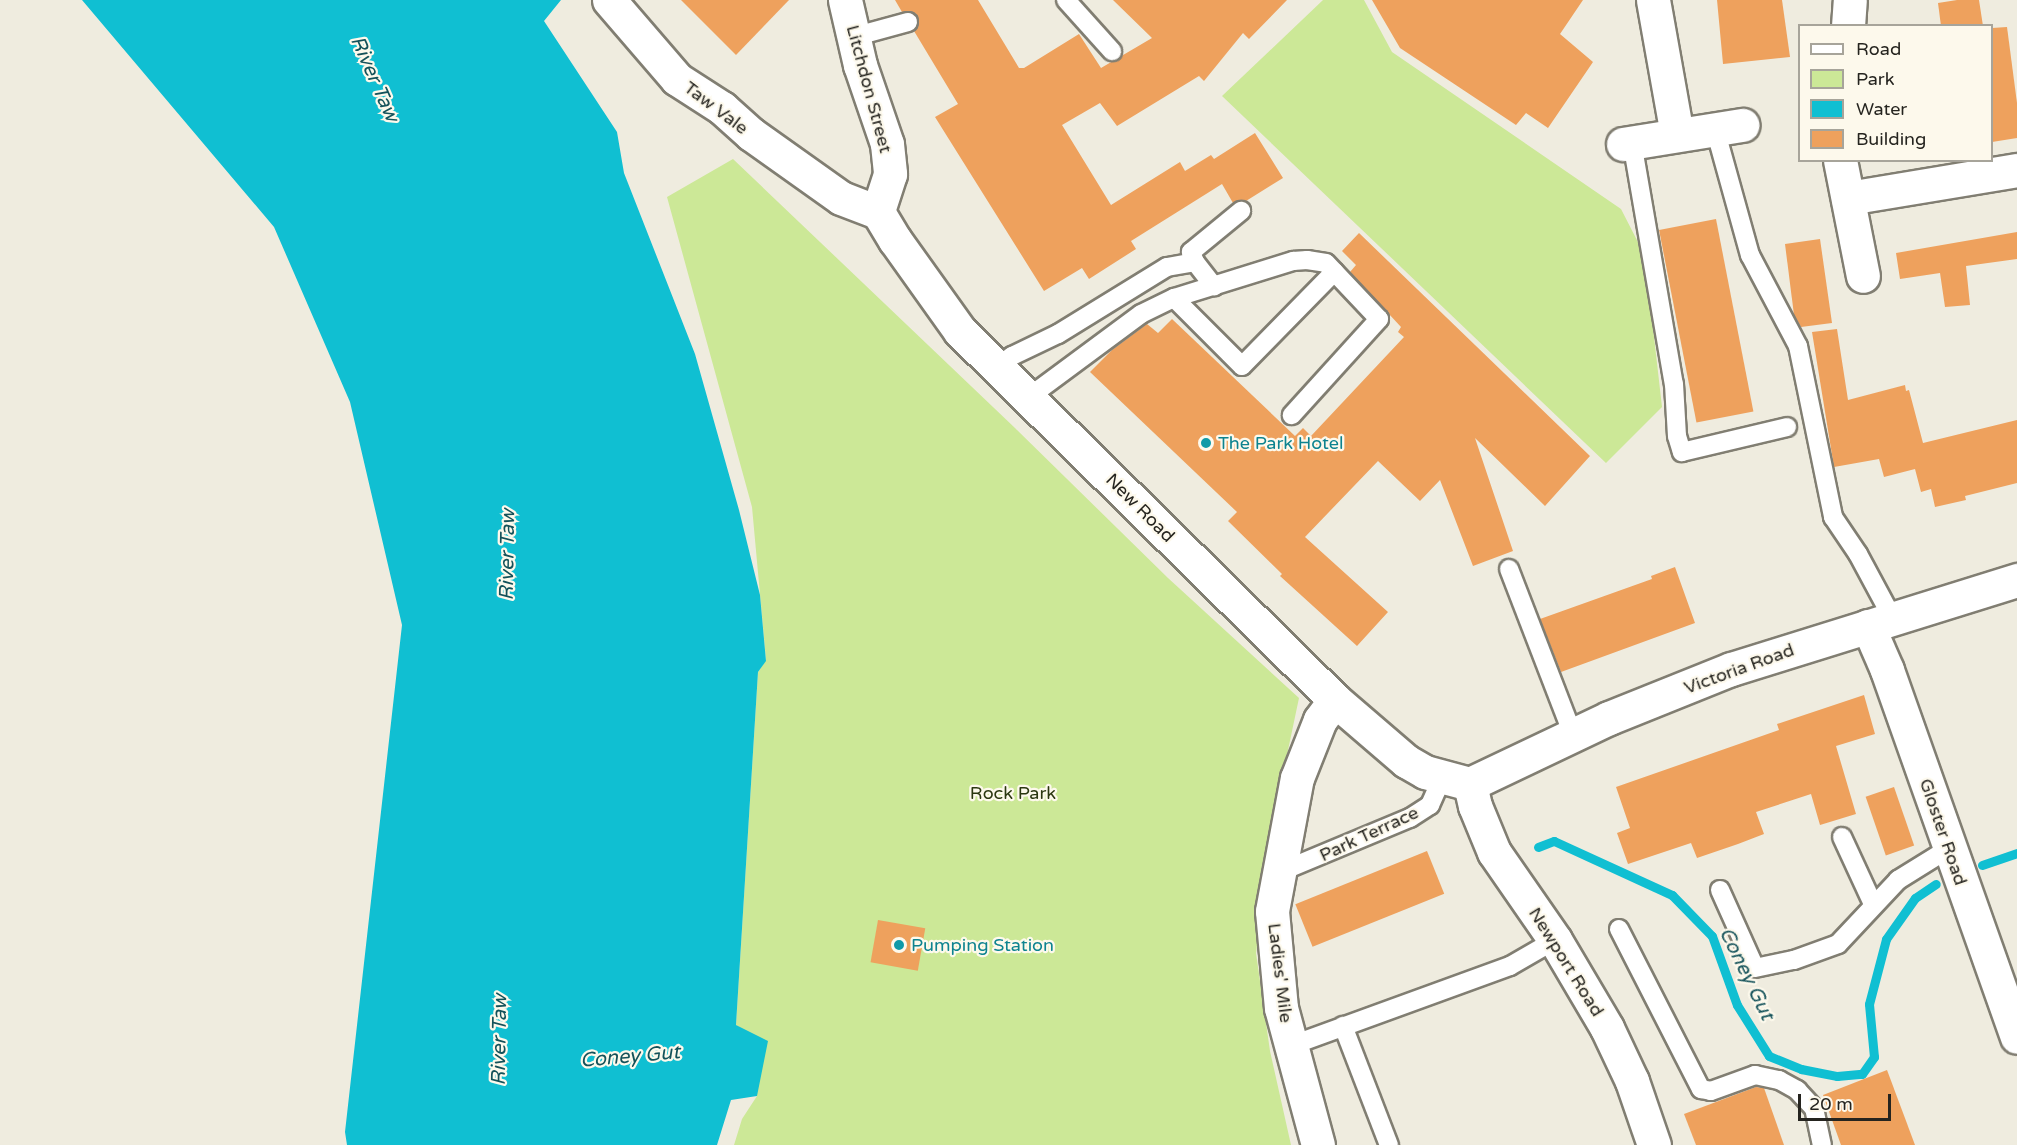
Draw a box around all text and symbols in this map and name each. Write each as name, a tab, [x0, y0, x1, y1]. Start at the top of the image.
street label: Litchdon Street	[842, 23, 896, 155]
legend	[1798, 24, 1993, 162]
water label: River Taw	[344, 32, 404, 126]
text: Road	[1856, 38, 1901, 60]
text: Park	[1856, 68, 1894, 90]
street label: Taw Vale	[680, 77, 752, 139]
text: Water	[1856, 98, 1907, 120]
text: Building	[1856, 128, 1926, 150]
place label: The Park Hotel	[1218, 432, 1343, 454]
marker: The Park Hotel	[1199, 436, 1213, 450]
street label: New Road	[1101, 469, 1179, 547]
water label: River Taw	[495, 509, 521, 601]
street label: Victoria Road	[1681, 639, 1797, 699]
street label: Gloster Road	[1915, 776, 1971, 888]
park label: Rock Park	[970, 782, 1056, 804]
street label: Park Terrace	[1316, 802, 1422, 866]
street label: Newport Road	[1524, 903, 1608, 1021]
street label: Ladies' Mile	[1263, 922, 1297, 1024]
water label: Coney Gut	[1713, 924, 1779, 1024]
place label: Pumping Station	[911, 934, 1054, 956]
marker: Pumping Station	[892, 938, 906, 952]
water label: River Taw	[487, 994, 513, 1086]
water label: Coney Gut	[579, 1041, 681, 1073]
scale bar	[1801, 1082, 1894, 1120]
text: 20 m	[1809, 1093, 1853, 1115]

